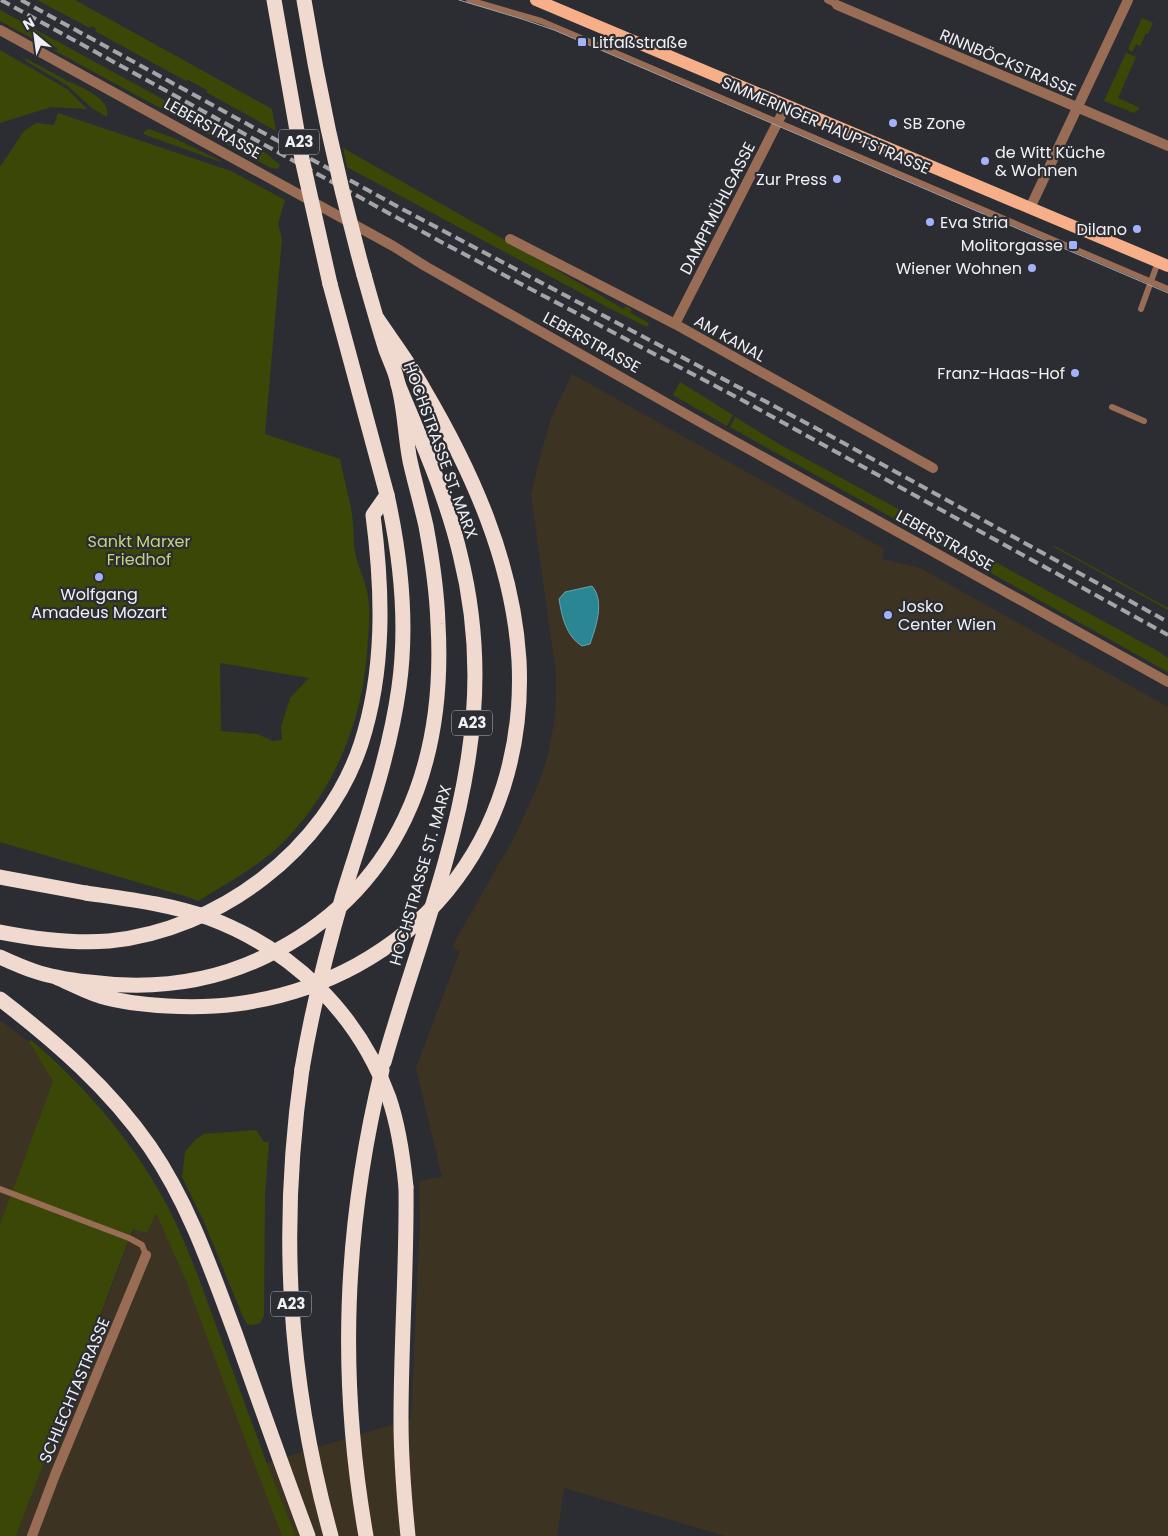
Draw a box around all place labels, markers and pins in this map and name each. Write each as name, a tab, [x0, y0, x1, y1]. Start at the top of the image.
place label: Litfaßstraße	[592, 31, 688, 54]
marker: Litfaßstraße	[576, 36, 588, 48]
place label: SB Zone	[903, 112, 966, 135]
marker: SB Zone	[887, 117, 899, 129]
place label: de Witt Küche & Wohnen	[995, 141, 1105, 182]
marker: de Witt Küche & Wohnen	[979, 155, 991, 167]
place label: Zur Press	[756, 168, 827, 191]
marker: Zur Press	[831, 173, 843, 185]
place label: Eva Stria	[940, 211, 1008, 234]
marker: Eva Stria	[924, 216, 936, 228]
place label: Dilano	[1077, 218, 1127, 241]
marker: Dilano	[1131, 223, 1143, 235]
place label: Molitorgasse	[961, 234, 1063, 257]
marker: Molitorgasse	[1067, 239, 1079, 251]
place label: Wiener Wohnen	[896, 257, 1022, 280]
marker: Wiener Wohnen	[1026, 262, 1038, 274]
place label: Franz-Haas-Hof	[937, 362, 1065, 385]
marker: Franz-Haas-Hof	[1069, 367, 1081, 379]
marker: Wolfgang Amadeus Mozart	[93, 571, 105, 583]
place label: Wolfgang Amadeus Mozart	[31, 583, 167, 624]
place label: Josko Center Wien	[898, 595, 996, 636]
marker: Josko Center Wien	[882, 609, 894, 621]

